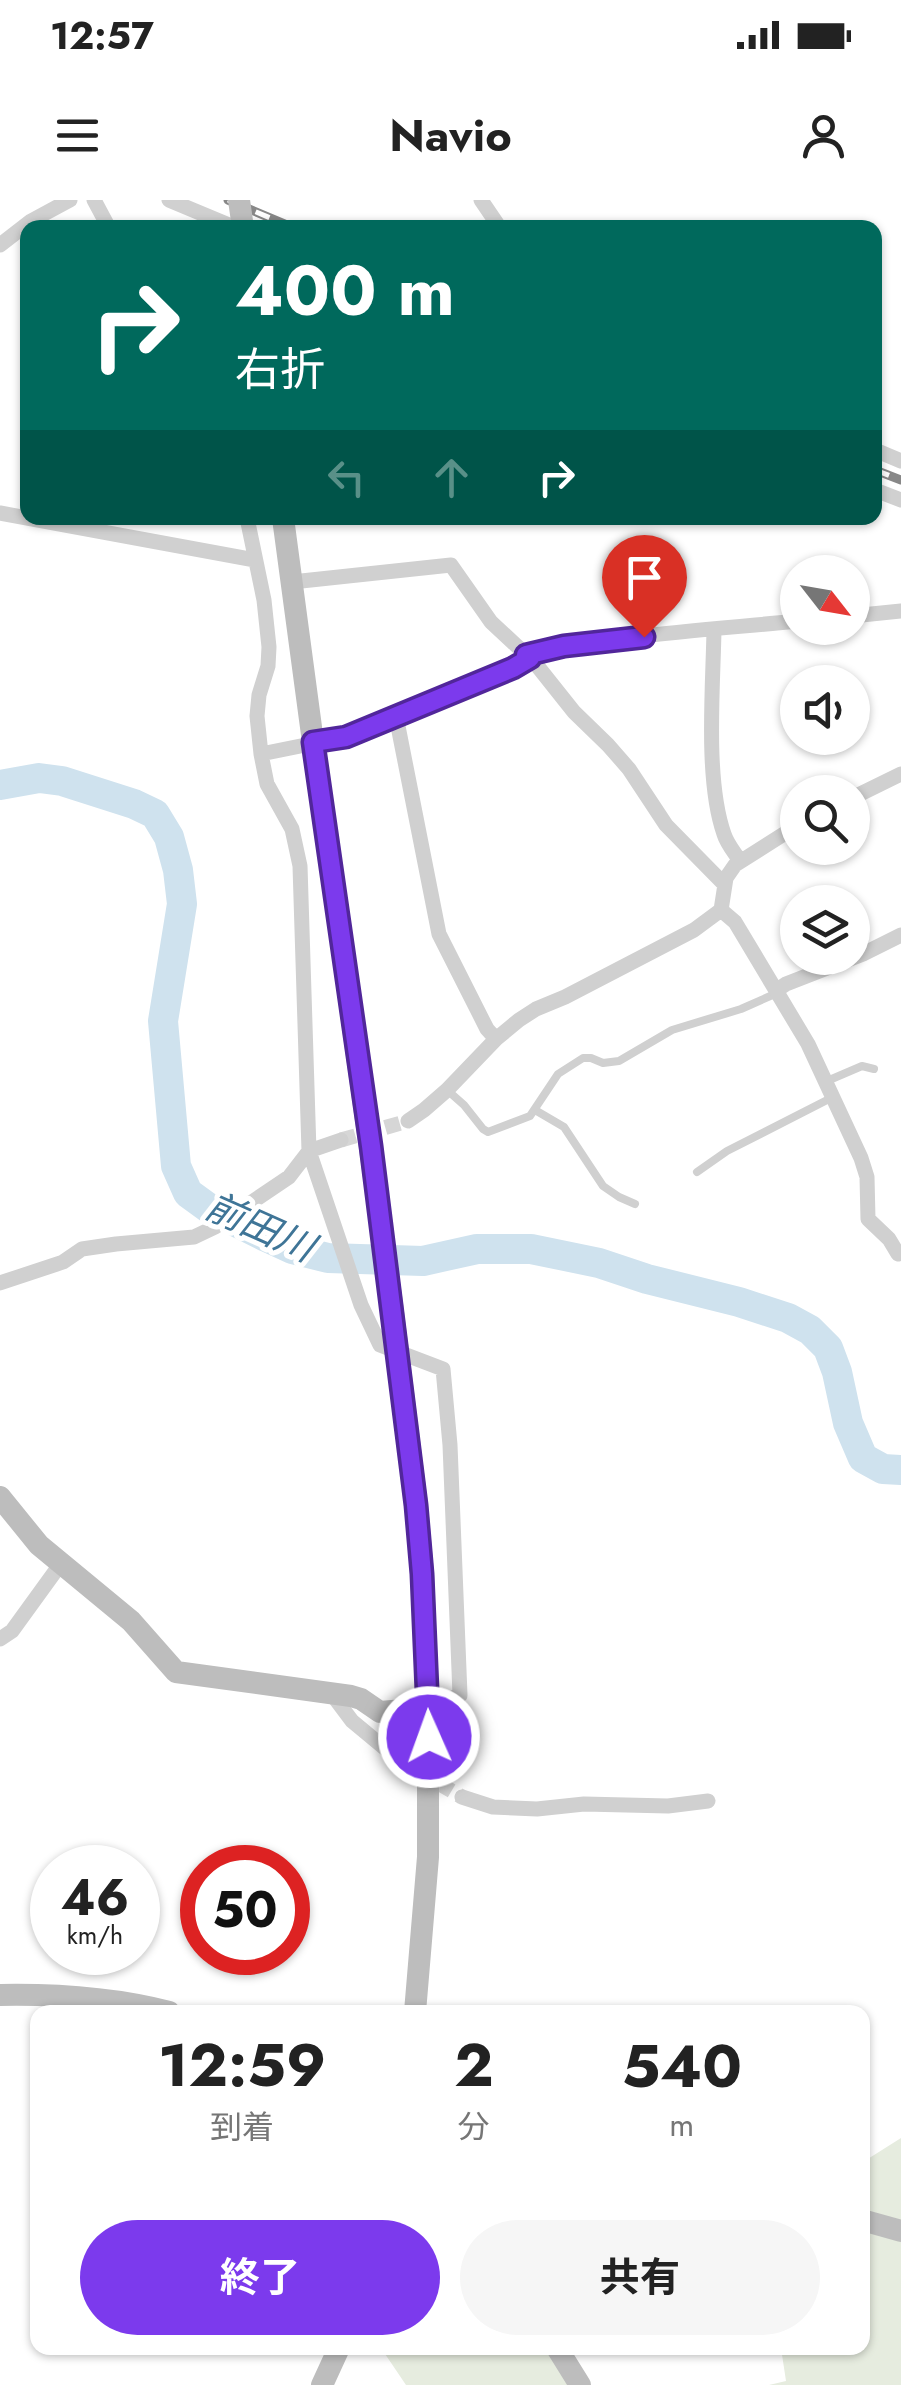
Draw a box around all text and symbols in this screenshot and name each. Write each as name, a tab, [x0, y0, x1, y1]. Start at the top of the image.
text: 12:57	[50, 8, 154, 63]
text: Navio	[389, 103, 512, 168]
icon: menu	[50, 108, 105, 163]
icon: person	[796, 108, 851, 163]
text: 400 m	[235, 240, 455, 341]
icon: right	[70, 260, 200, 390]
text: 右折	[235, 337, 325, 402]
icon: left	[319, 450, 374, 505]
icon: ahead	[424, 450, 479, 505]
icon: right	[529, 450, 584, 505]
pin	[602, 535, 687, 638]
icon: arrive	[617, 550, 672, 605]
north arrow	[780, 555, 870, 645]
map controls	[780, 555, 870, 975]
button: sound	[780, 665, 870, 755]
button: search	[780, 775, 870, 865]
button: layers	[780, 885, 870, 975]
water label: 前田川	[197, 1178, 327, 1276]
position arrow	[377, 1685, 481, 1789]
speed limit sign: 50	[180, 1845, 310, 1975]
text: 46	[61, 1861, 129, 1934]
text: km/h	[67, 1917, 123, 1953]
text: 12:59	[158, 2022, 326, 2109]
text: 2	[454, 2022, 494, 2109]
text: 540	[622, 2023, 742, 2110]
text: m	[669, 2102, 694, 2148]
text: 到着	[210, 2104, 274, 2150]
text: 分	[458, 2104, 490, 2150]
button: 終了	[80, 2220, 440, 2335]
button: 共有	[460, 2220, 820, 2335]

